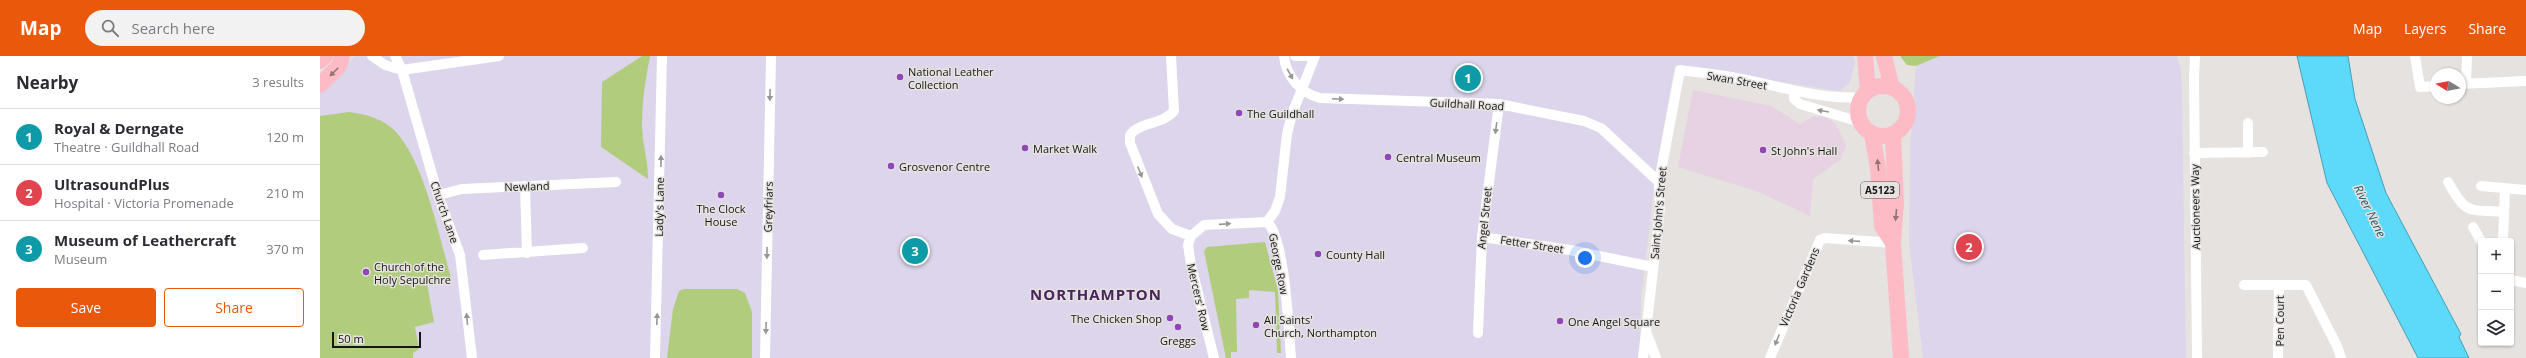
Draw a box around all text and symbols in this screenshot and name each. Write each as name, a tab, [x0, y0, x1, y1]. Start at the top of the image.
search box	[85, 10, 365, 46]
text: Map	[20, 15, 61, 41]
icon: search	[99, 17, 121, 39]
text: Search here	[131, 18, 215, 38]
text: Map	[2353, 19, 2382, 38]
text: Layers	[2404, 19, 2446, 38]
text: Share	[2468, 19, 2506, 38]
pin: 1	[1455, 63, 1481, 93]
place label: National Leather Collection	[908, 64, 994, 92]
one-way arrow	[329, 67, 338, 77]
street label: Swan Street	[1706, 67, 1768, 93]
one-way arrow	[1286, 68, 1293, 80]
north arrow	[2430, 68, 2466, 104]
text: Nearby	[16, 71, 78, 94]
marker: National Leather Collection	[895, 72, 905, 82]
text: 3 results	[252, 73, 304, 91]
one-way arrow	[767, 89, 773, 102]
street label: Guildhall Road	[1429, 95, 1505, 113]
one-way arrow	[1332, 96, 1345, 102]
place label: The Guildhall	[1247, 106, 1314, 121]
marker: The Guildhall	[1234, 108, 1244, 118]
one-way arrow	[1816, 108, 1829, 114]
text: Royal & Derngate	[54, 118, 184, 138]
one-way arrow	[1493, 122, 1499, 134]
text: 1	[25, 128, 33, 146]
text: 120 m	[266, 128, 304, 146]
text: Theatre · Guildhall Road	[54, 138, 199, 156]
place label: Market Walk	[1033, 141, 1097, 156]
marker: Market Walk	[1020, 143, 1030, 153]
place label: St John's Hall	[1771, 143, 1837, 158]
marker: St John's Hall	[1758, 145, 1768, 155]
place label: Central Museum	[1396, 150, 1481, 165]
marker: Central Museum	[1383, 152, 1393, 162]
one-way arrow	[657, 155, 664, 167]
place label: Grosvenor Centre	[899, 159, 990, 174]
one-way arrow	[1874, 159, 1881, 171]
marker: Grosvenor Centre	[886, 161, 896, 171]
street label: Auctioneers Way	[2187, 164, 2203, 250]
street label: Saint John's Street	[1646, 166, 1670, 260]
one-way arrow	[1138, 167, 1144, 179]
text: UltrasoundPlus	[54, 174, 170, 194]
street label: Lady's Lane	[651, 177, 667, 237]
street label: Newland	[504, 178, 550, 194]
street label: Church Lane	[427, 179, 463, 245]
street label: Greyfriars	[760, 181, 776, 233]
road number: A5123	[1861, 182, 1899, 198]
water label: River Nene	[2350, 182, 2390, 240]
text: 2	[25, 184, 33, 202]
text: 210 m	[266, 184, 304, 202]
street label: Angel Street	[1473, 186, 1495, 250]
marker: The Clock House	[716, 190, 726, 200]
text: Hospital · Victoria Promenade	[54, 194, 234, 212]
place label: The Clock House	[696, 201, 746, 229]
one-way arrow	[1892, 209, 1899, 221]
one-way arrow	[1219, 220, 1231, 227]
text: Museum of Leathercraft	[54, 230, 236, 250]
street label: George Row	[1266, 232, 1292, 296]
street label: Fetter Street	[1499, 232, 1565, 256]
pin: 2	[1956, 232, 1982, 262]
pin: 3	[902, 236, 928, 266]
one-way arrow	[1848, 238, 1860, 245]
map controls	[2478, 238, 2514, 346]
button: +	[2478, 238, 2514, 274]
text: 3	[25, 240, 33, 258]
text: 370 m	[266, 240, 304, 258]
street label: Victoria Gardens	[1776, 245, 1822, 329]
one-way arrow	[764, 247, 770, 260]
place label: County Hall	[1326, 247, 1385, 262]
your location	[1575, 248, 1595, 268]
marker: County Hall	[1313, 249, 1323, 259]
text: Museum	[54, 250, 107, 268]
place label: Church of the Holy Sepulchre	[374, 259, 451, 287]
street label: Mercers' Row	[1184, 262, 1214, 333]
marker: Church of the Holy Sepulchre	[361, 267, 371, 277]
button: −	[2478, 274, 2514, 310]
district label: NORTHAMPTON	[1030, 284, 1162, 304]
button: Save	[16, 288, 156, 327]
button: Share	[164, 288, 304, 327]
street label: Pen Court	[2272, 295, 2287, 347]
button: layers	[2478, 310, 2514, 346]
place label: The Chicken Shop	[1071, 311, 1162, 326]
one-way arrow	[654, 312, 660, 325]
place label: All Saints' Church, Northampton	[1264, 312, 1377, 340]
one-way arrow	[463, 313, 470, 325]
marker: The Chicken Shop	[1165, 313, 1175, 323]
place label: One Angel Square	[1568, 314, 1660, 329]
marker: One Angel Square	[1555, 316, 1565, 326]
marker: All Saints' Church, Northampton	[1251, 320, 1261, 330]
one-way arrow	[762, 322, 769, 334]
marker: Greggs	[1173, 322, 1183, 332]
scale bar	[332, 330, 421, 349]
text: 50 m	[338, 331, 364, 346]
place label: Greggs	[1160, 333, 1196, 348]
one-way arrow	[1774, 335, 1780, 346]

